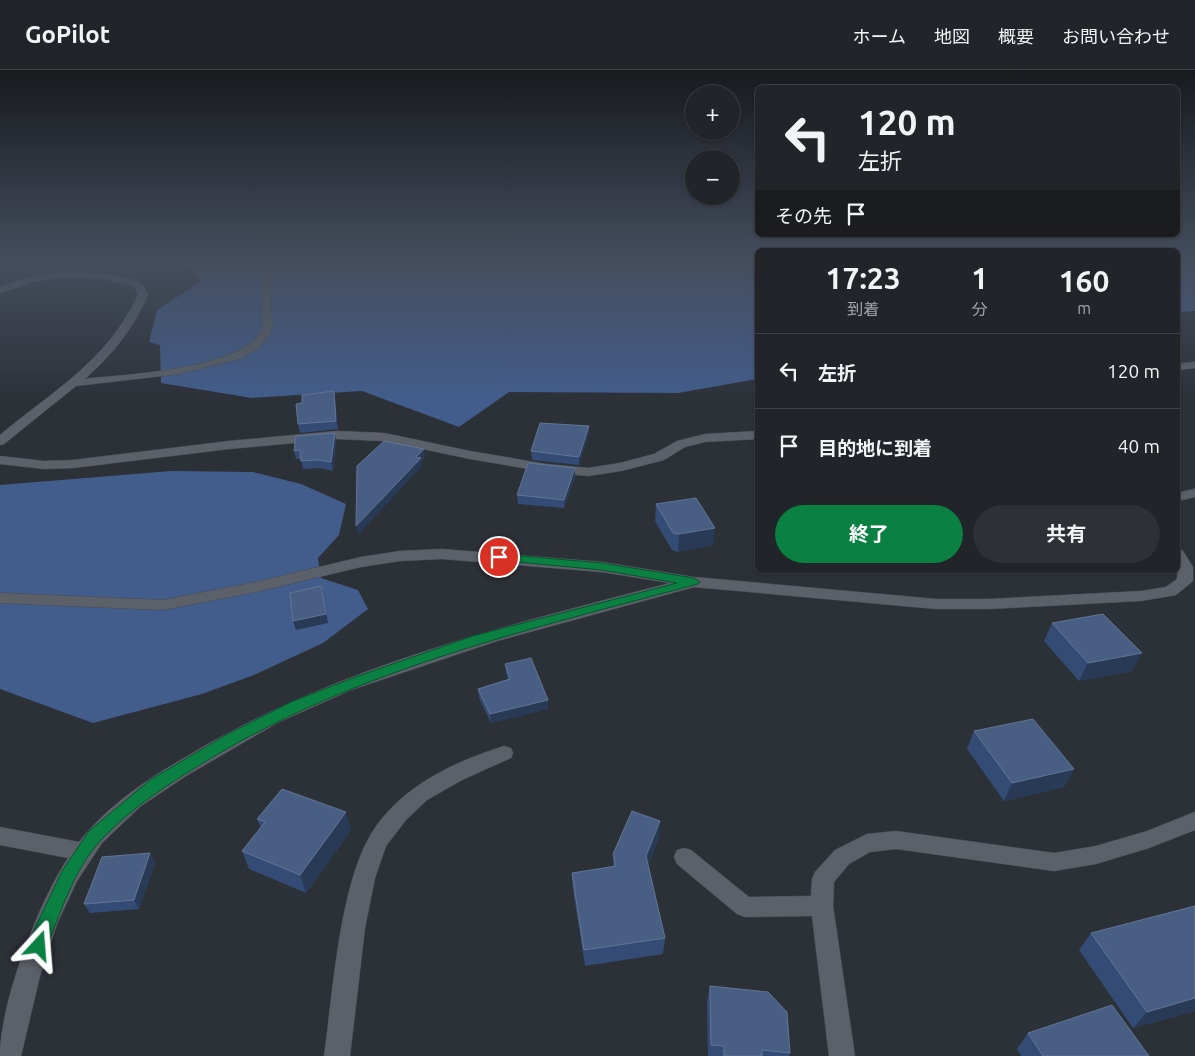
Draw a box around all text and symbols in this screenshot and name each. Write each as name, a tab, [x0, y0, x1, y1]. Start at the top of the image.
text: GoPilot	[25, 21, 110, 48]
text: ホーム	[853, 26, 906, 46]
text: 地図	[934, 26, 970, 46]
text: 概要	[998, 26, 1034, 46]
text: お問い合わせ	[1062, 26, 1170, 46]
map controls	[685, 85, 740, 205]
button: +	[685, 85, 740, 140]
text: 120 m	[858, 102, 956, 142]
icon: left	[775, 105, 840, 170]
text: 左折	[858, 148, 902, 173]
button: −	[685, 150, 740, 205]
icon: arrive	[842, 200, 870, 228]
text: その先	[775, 205, 832, 227]
text: 17:23	[826, 261, 901, 295]
text: 1	[971, 261, 988, 295]
text: 160	[1059, 264, 1109, 298]
text: m	[1077, 299, 1091, 317]
text: 到着	[847, 300, 879, 318]
text: 分	[972, 300, 988, 318]
icon: left	[775, 357, 803, 385]
text: 120 m	[1107, 360, 1160, 382]
text: 左折	[818, 362, 856, 384]
icon: arrive	[775, 432, 803, 460]
text: 40 m	[1118, 435, 1160, 457]
text: 目的地に到着	[818, 437, 932, 459]
button: 終了	[775, 505, 963, 563]
button: 共有	[973, 505, 1160, 563]
pin	[478, 536, 520, 578]
icon: arrive	[485, 543, 513, 571]
position arrow	[12, 919, 64, 971]

